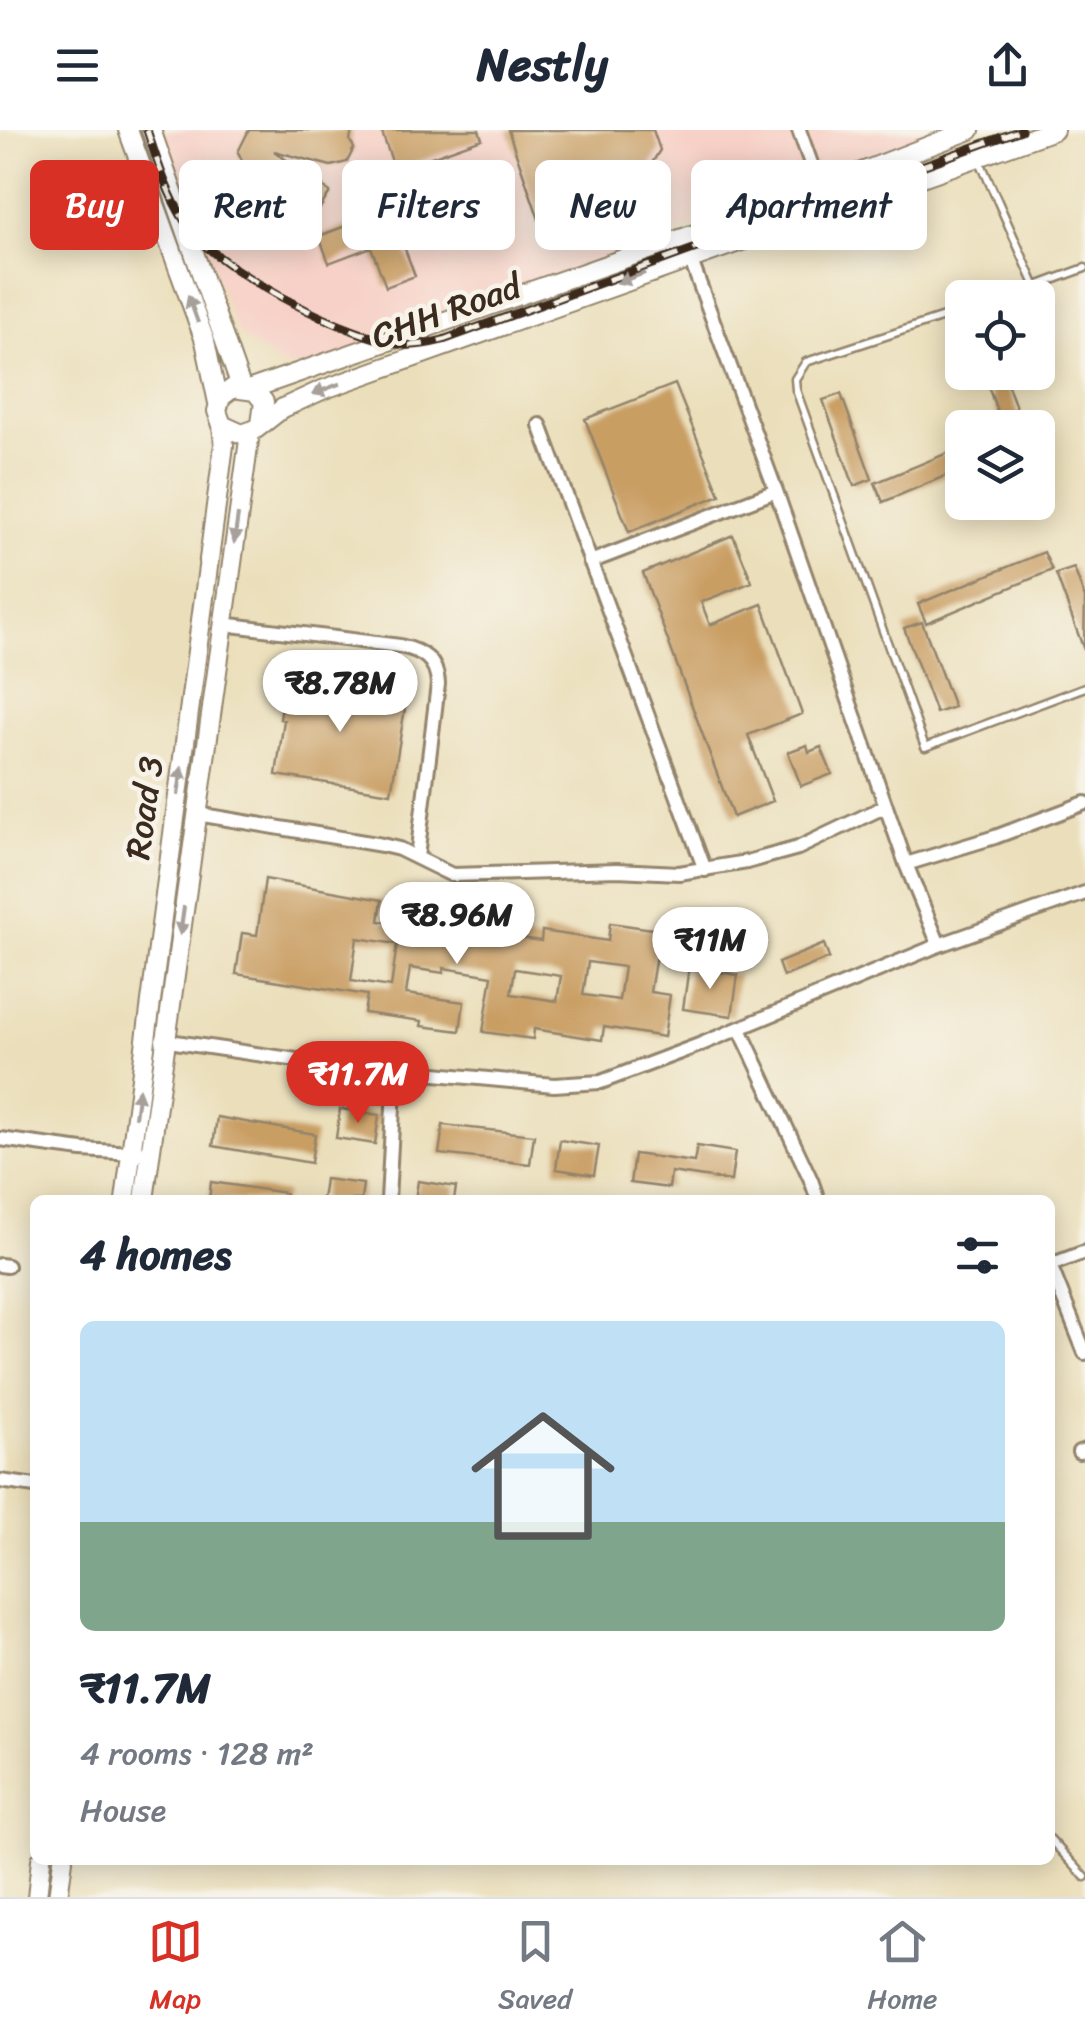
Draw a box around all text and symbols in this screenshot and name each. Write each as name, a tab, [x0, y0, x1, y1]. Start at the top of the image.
text: Nestly	[477, 25, 608, 105]
icon: menu	[50, 38, 105, 93]
icon: share	[980, 38, 1035, 93]
chip: Buy	[30, 160, 159, 250]
chip: Rent	[179, 160, 322, 250]
chip: Filters	[342, 160, 515, 250]
chip: New	[535, 160, 671, 250]
chip: Apartment	[691, 160, 927, 250]
street label: CHH Road	[362, 254, 532, 367]
one-way arrow	[616, 271, 646, 286]
map controls	[945, 280, 1055, 520]
button: locate	[945, 280, 1055, 390]
one-way arrow	[185, 294, 200, 324]
one-way arrow	[310, 382, 340, 397]
button: layers	[945, 410, 1055, 520]
one-way arrow	[228, 514, 244, 546]
pin: ₹8.78M	[259, 650, 421, 735]
text: ₹8.78M	[285, 654, 395, 711]
street label: Road 3	[106, 753, 182, 863]
one-way arrow	[172, 765, 188, 796]
pin: ₹8.96M	[376, 882, 538, 967]
text: ₹8.96M	[402, 886, 512, 943]
one-way arrow	[173, 905, 189, 937]
pin: ₹11M	[651, 907, 769, 992]
text: ₹11M	[674, 911, 746, 968]
pin: ₹11.7M	[277, 1041, 439, 1126]
text: ₹11.7M	[308, 1045, 408, 1102]
one-way arrow	[130, 1087, 146, 1119]
text: 4 homes	[80, 1218, 232, 1292]
icon: filters	[950, 1228, 1005, 1283]
icon: home	[453, 1386, 633, 1566]
text: ₹11.7M	[80, 1651, 211, 1725]
text: 4 rooms · 128 m²	[80, 1725, 314, 1782]
text: House	[80, 1782, 166, 1839]
tab: Map	[148, 1914, 203, 2023]
tab: Saved	[498, 1914, 572, 2023]
tab: Home	[867, 1914, 937, 2023]

